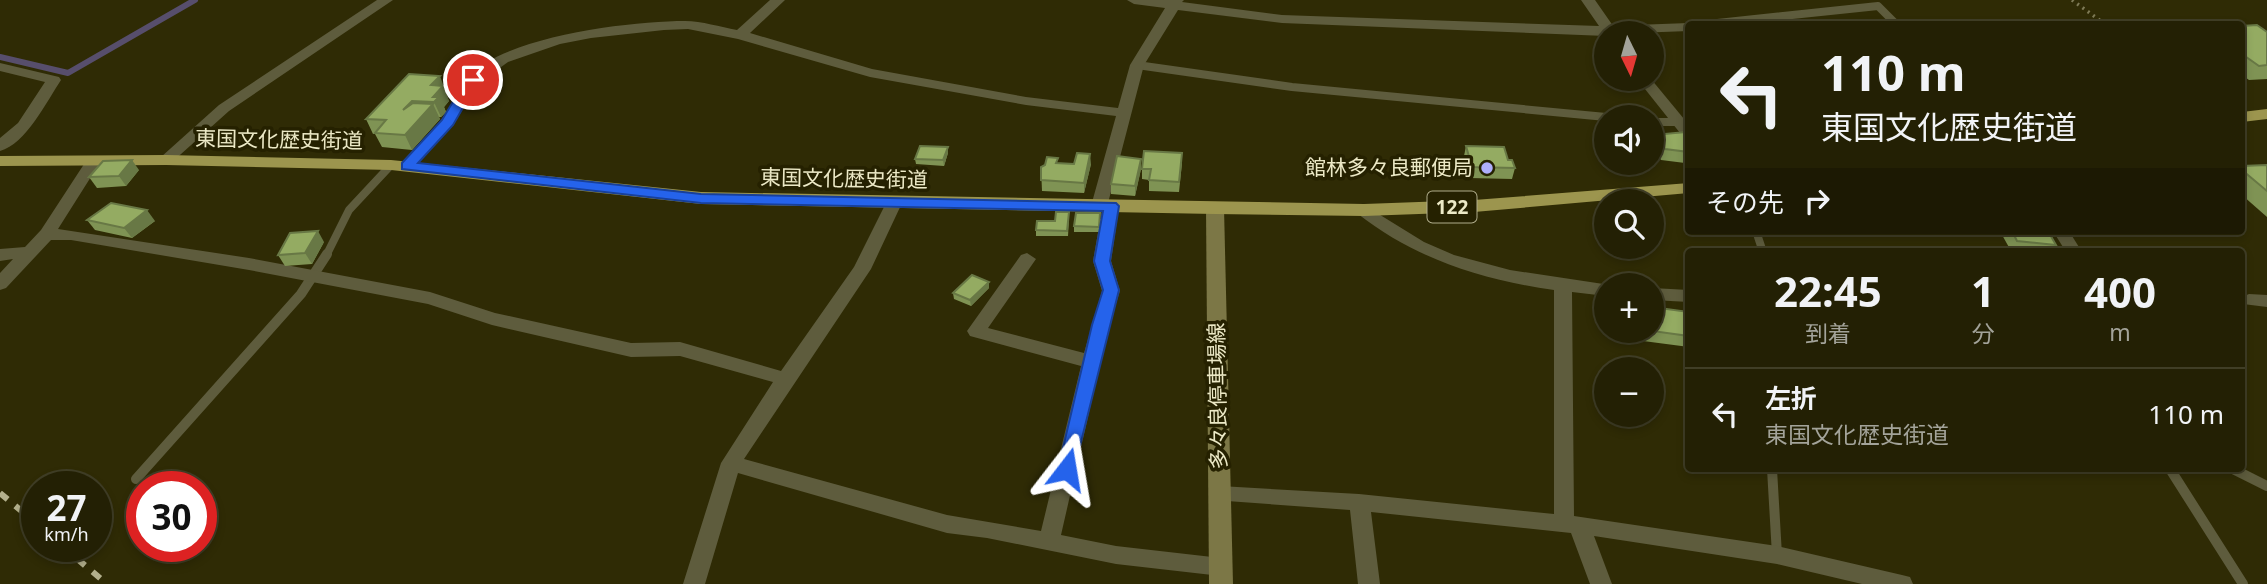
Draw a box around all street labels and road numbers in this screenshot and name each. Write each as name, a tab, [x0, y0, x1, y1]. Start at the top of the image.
street label: 東国文化歴史街道	[195, 124, 363, 154]
street label: 東国文化歴史街道	[760, 163, 928, 193]
road number: 122	[1428, 192, 1476, 223]
street label: 多々良停車場線	[1202, 322, 1232, 470]

